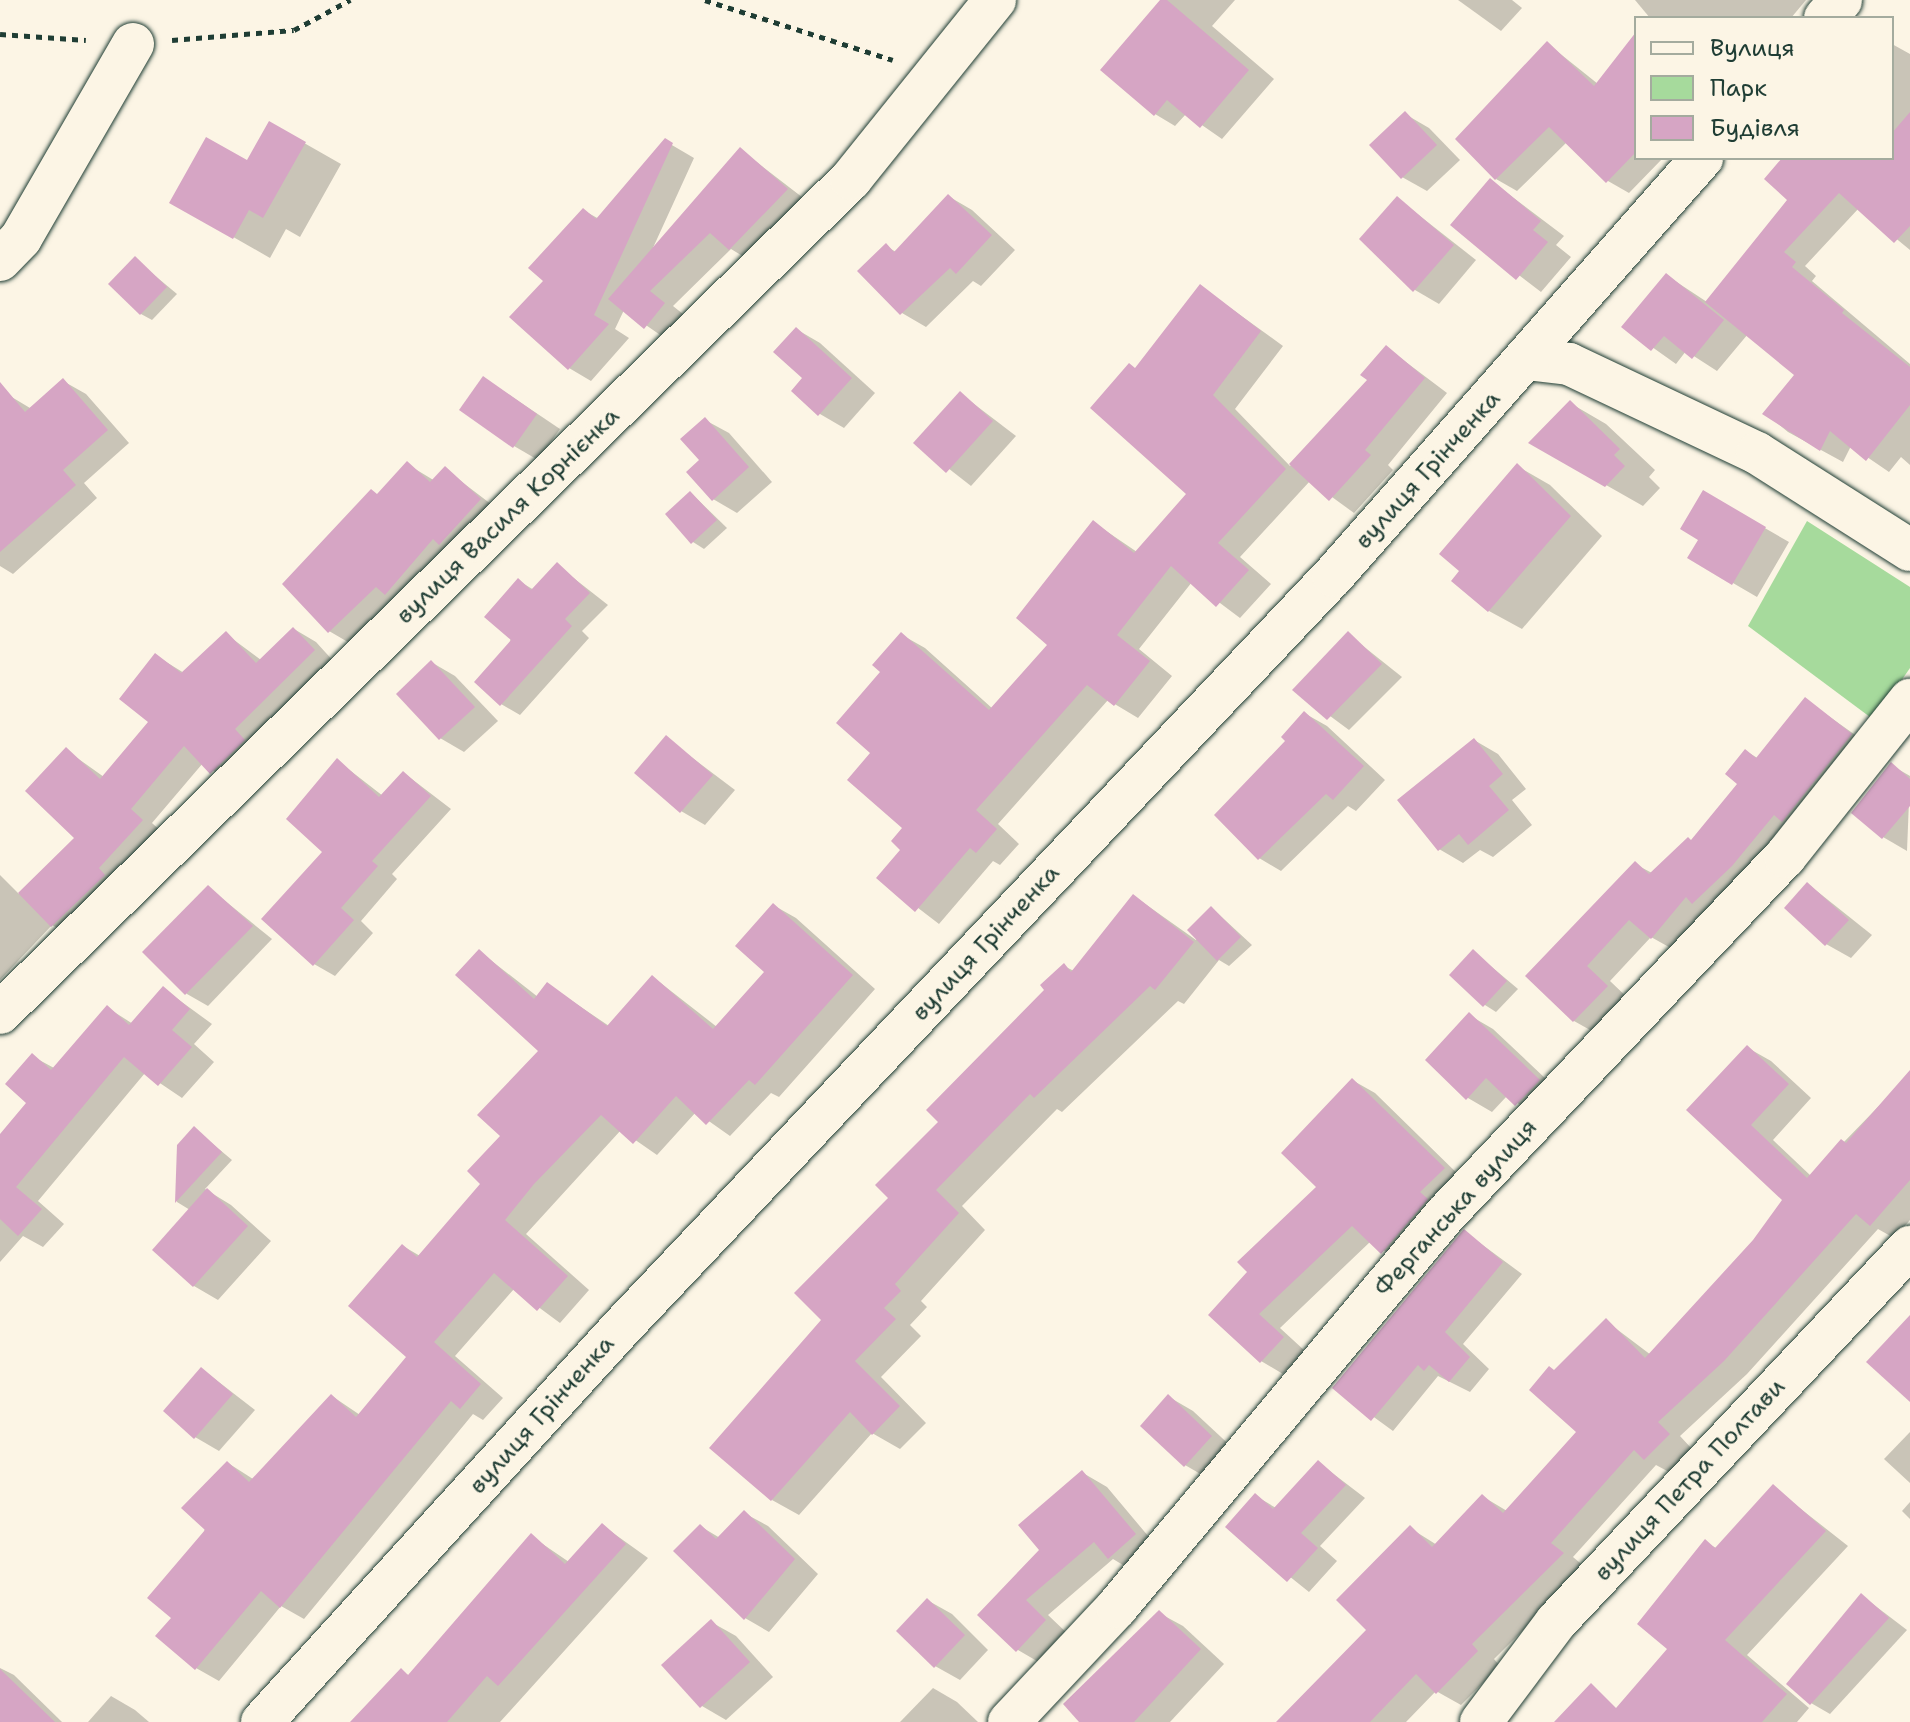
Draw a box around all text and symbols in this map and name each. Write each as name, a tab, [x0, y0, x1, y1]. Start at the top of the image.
legend	[1634, 16, 1894, 160]
text: Вулиця	[1710, 32, 1795, 64]
text: Парк	[1710, 72, 1767, 104]
text: Будівля	[1710, 112, 1800, 144]
street label: вулиця Грінченка	[1349, 385, 1507, 555]
street label: вулиця Василя Корнієнка	[390, 402, 626, 630]
street label: вулиця Грінченка	[906, 859, 1066, 1027]
street label: Ферганська вулиця	[1369, 1113, 1543, 1303]
street label: вулиця Грінченка	[463, 1330, 621, 1500]
street label: вулиця Петра Полтави	[1589, 1373, 1791, 1587]

